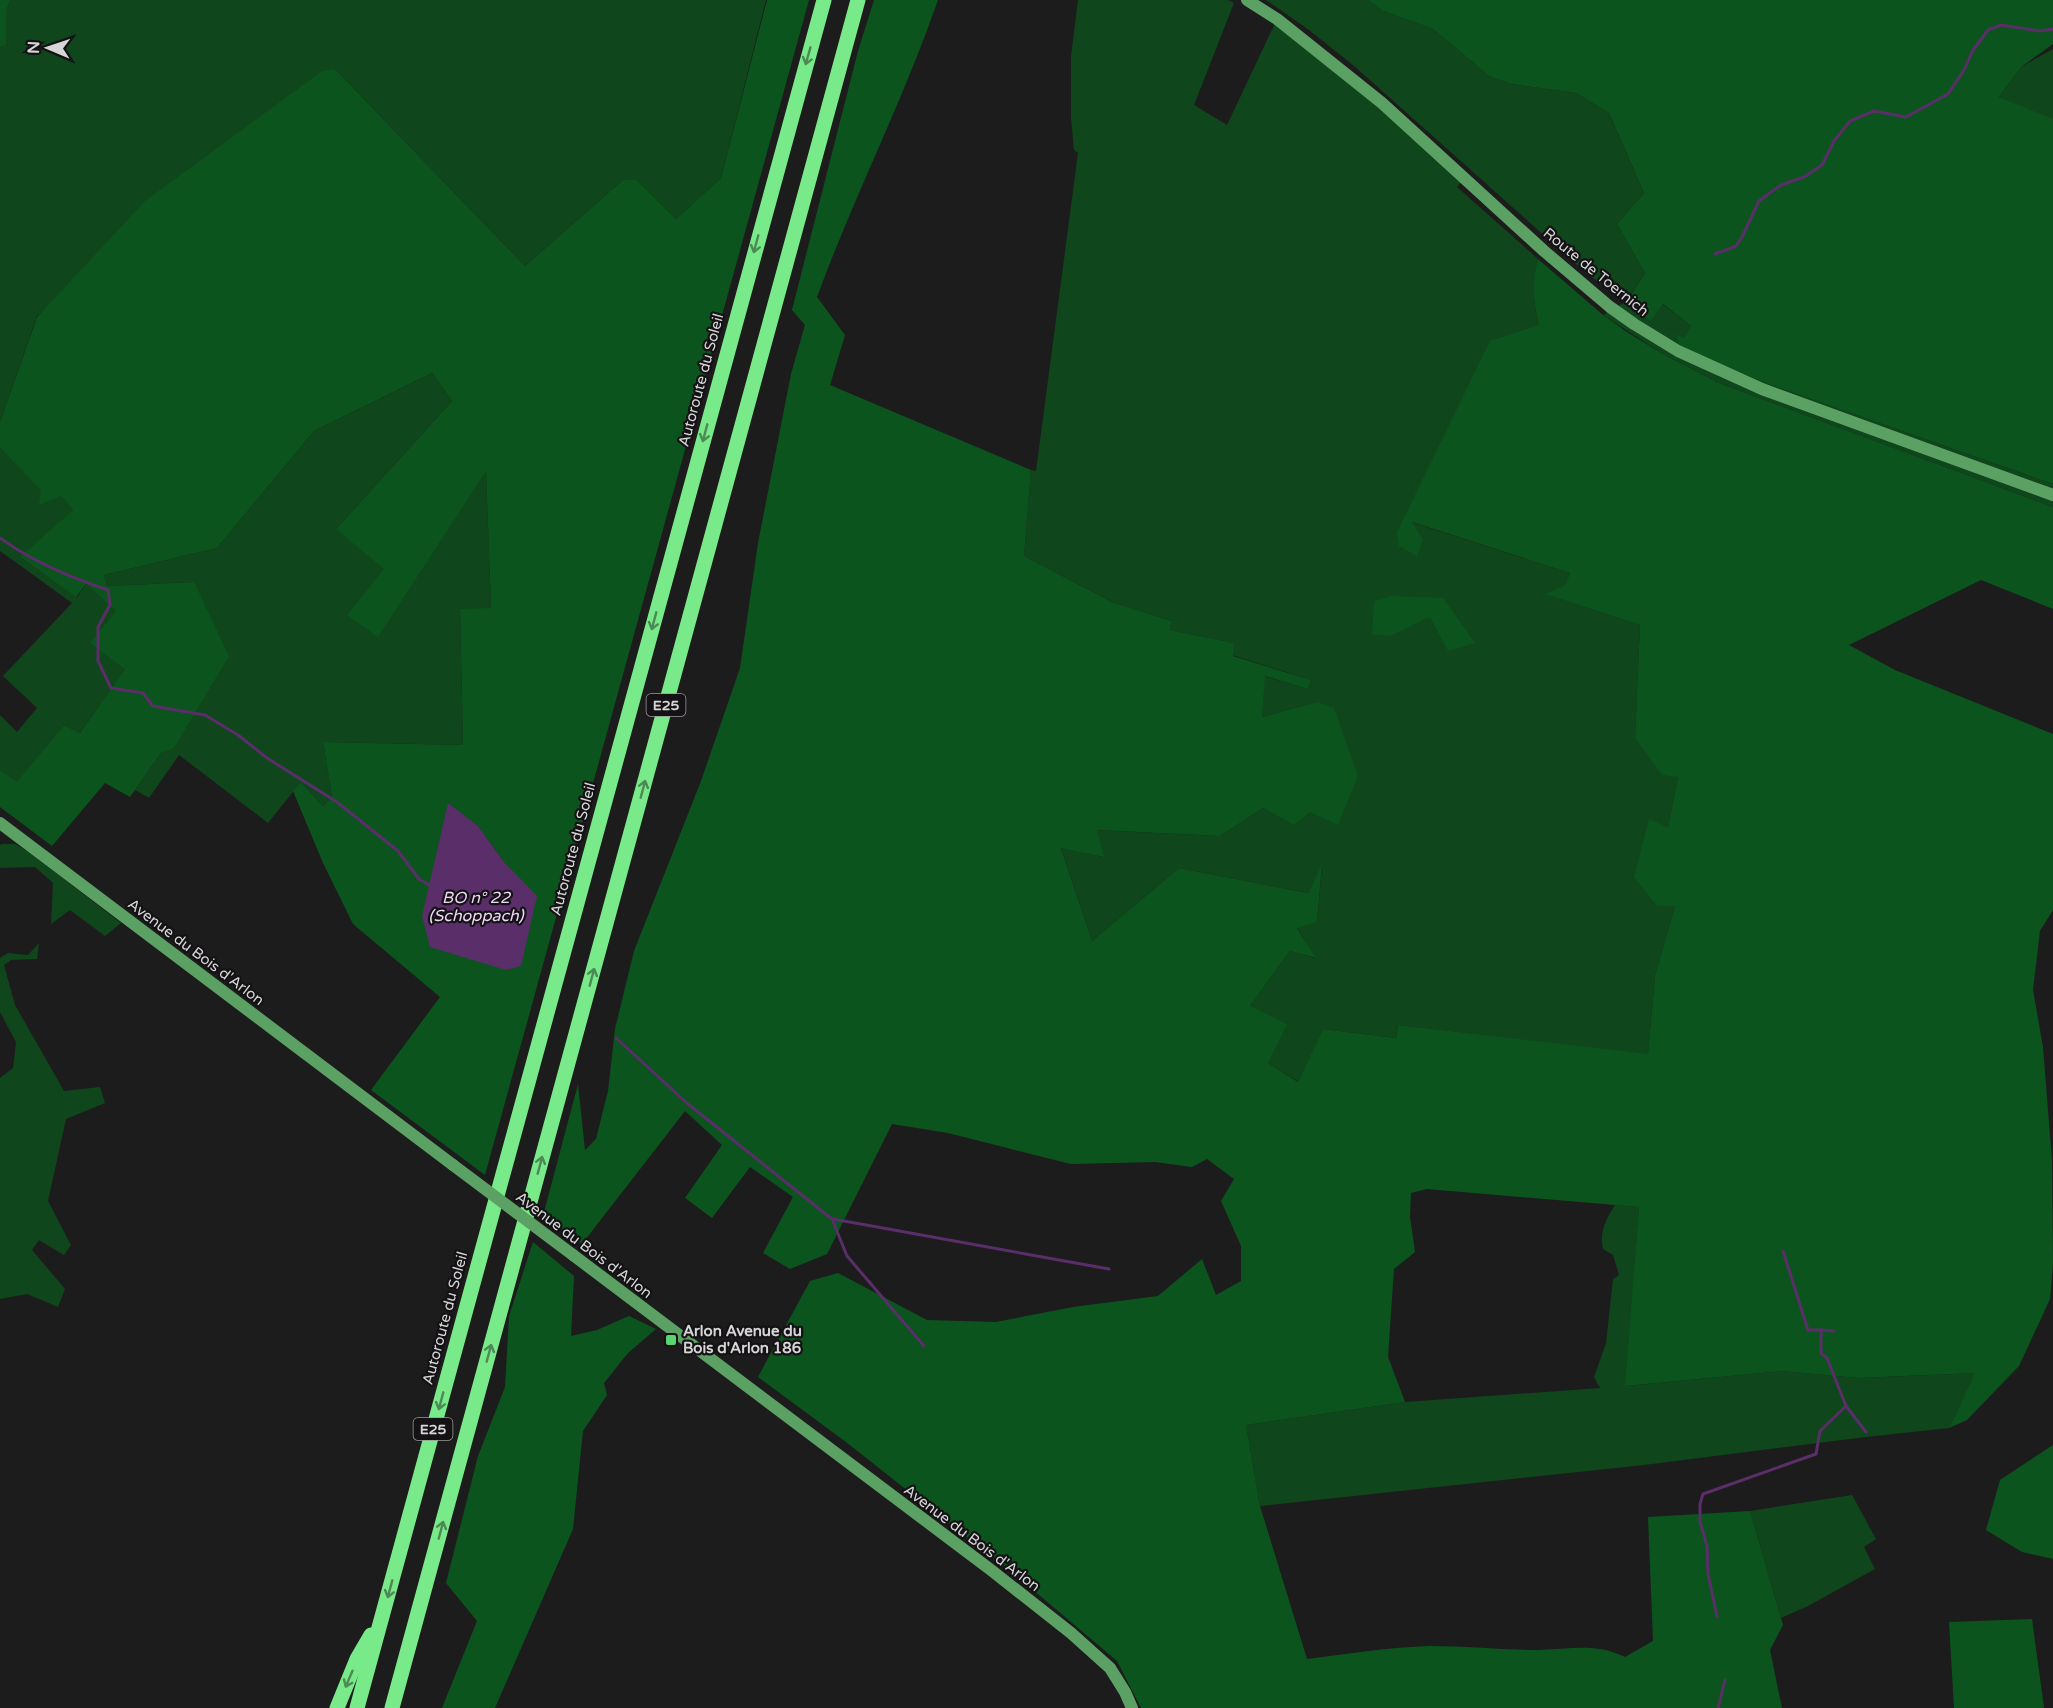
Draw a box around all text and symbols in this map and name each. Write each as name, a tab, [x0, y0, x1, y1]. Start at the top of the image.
north arrow	[18, 18, 78, 78]
text: N	[24, 41, 44, 54]
one-way arrow	[801, 46, 813, 65]
street label: Route de Toernich	[1540, 224, 1652, 320]
one-way arrow	[750, 235, 762, 254]
street label: Autoroute du Soleil	[675, 311, 727, 449]
one-way arrow	[699, 423, 710, 442]
one-way arrow	[647, 611, 659, 630]
road number: E25	[646, 694, 686, 716]
street label: Autoroute du Soleil	[547, 780, 599, 918]
one-way arrow	[638, 780, 649, 799]
water label: BO n° 22 (Schoppach)	[429, 888, 524, 926]
street label: Avenue du Bois d'Arlon	[124, 895, 268, 1009]
one-way arrow	[586, 968, 598, 987]
one-way arrow	[535, 1156, 547, 1175]
street label: Avenue du Bois d'Arlon	[512, 1188, 656, 1302]
street label: Autoroute du Soleil	[419, 1249, 471, 1387]
place label: Arlon Avenue du Bois d'Arlon 186	[683, 1322, 802, 1357]
marker: Arlon Avenue du Bois d'Arlon 186	[664, 1333, 678, 1347]
one-way arrow	[484, 1344, 495, 1363]
one-way arrow	[435, 1391, 446, 1410]
road number: E25	[414, 1418, 452, 1440]
street label: Avenue du Bois d'Arlon	[900, 1481, 1044, 1595]
one-way arrow	[436, 1521, 447, 1540]
one-way arrow	[383, 1579, 395, 1598]
one-way arrow	[343, 1669, 354, 1688]

